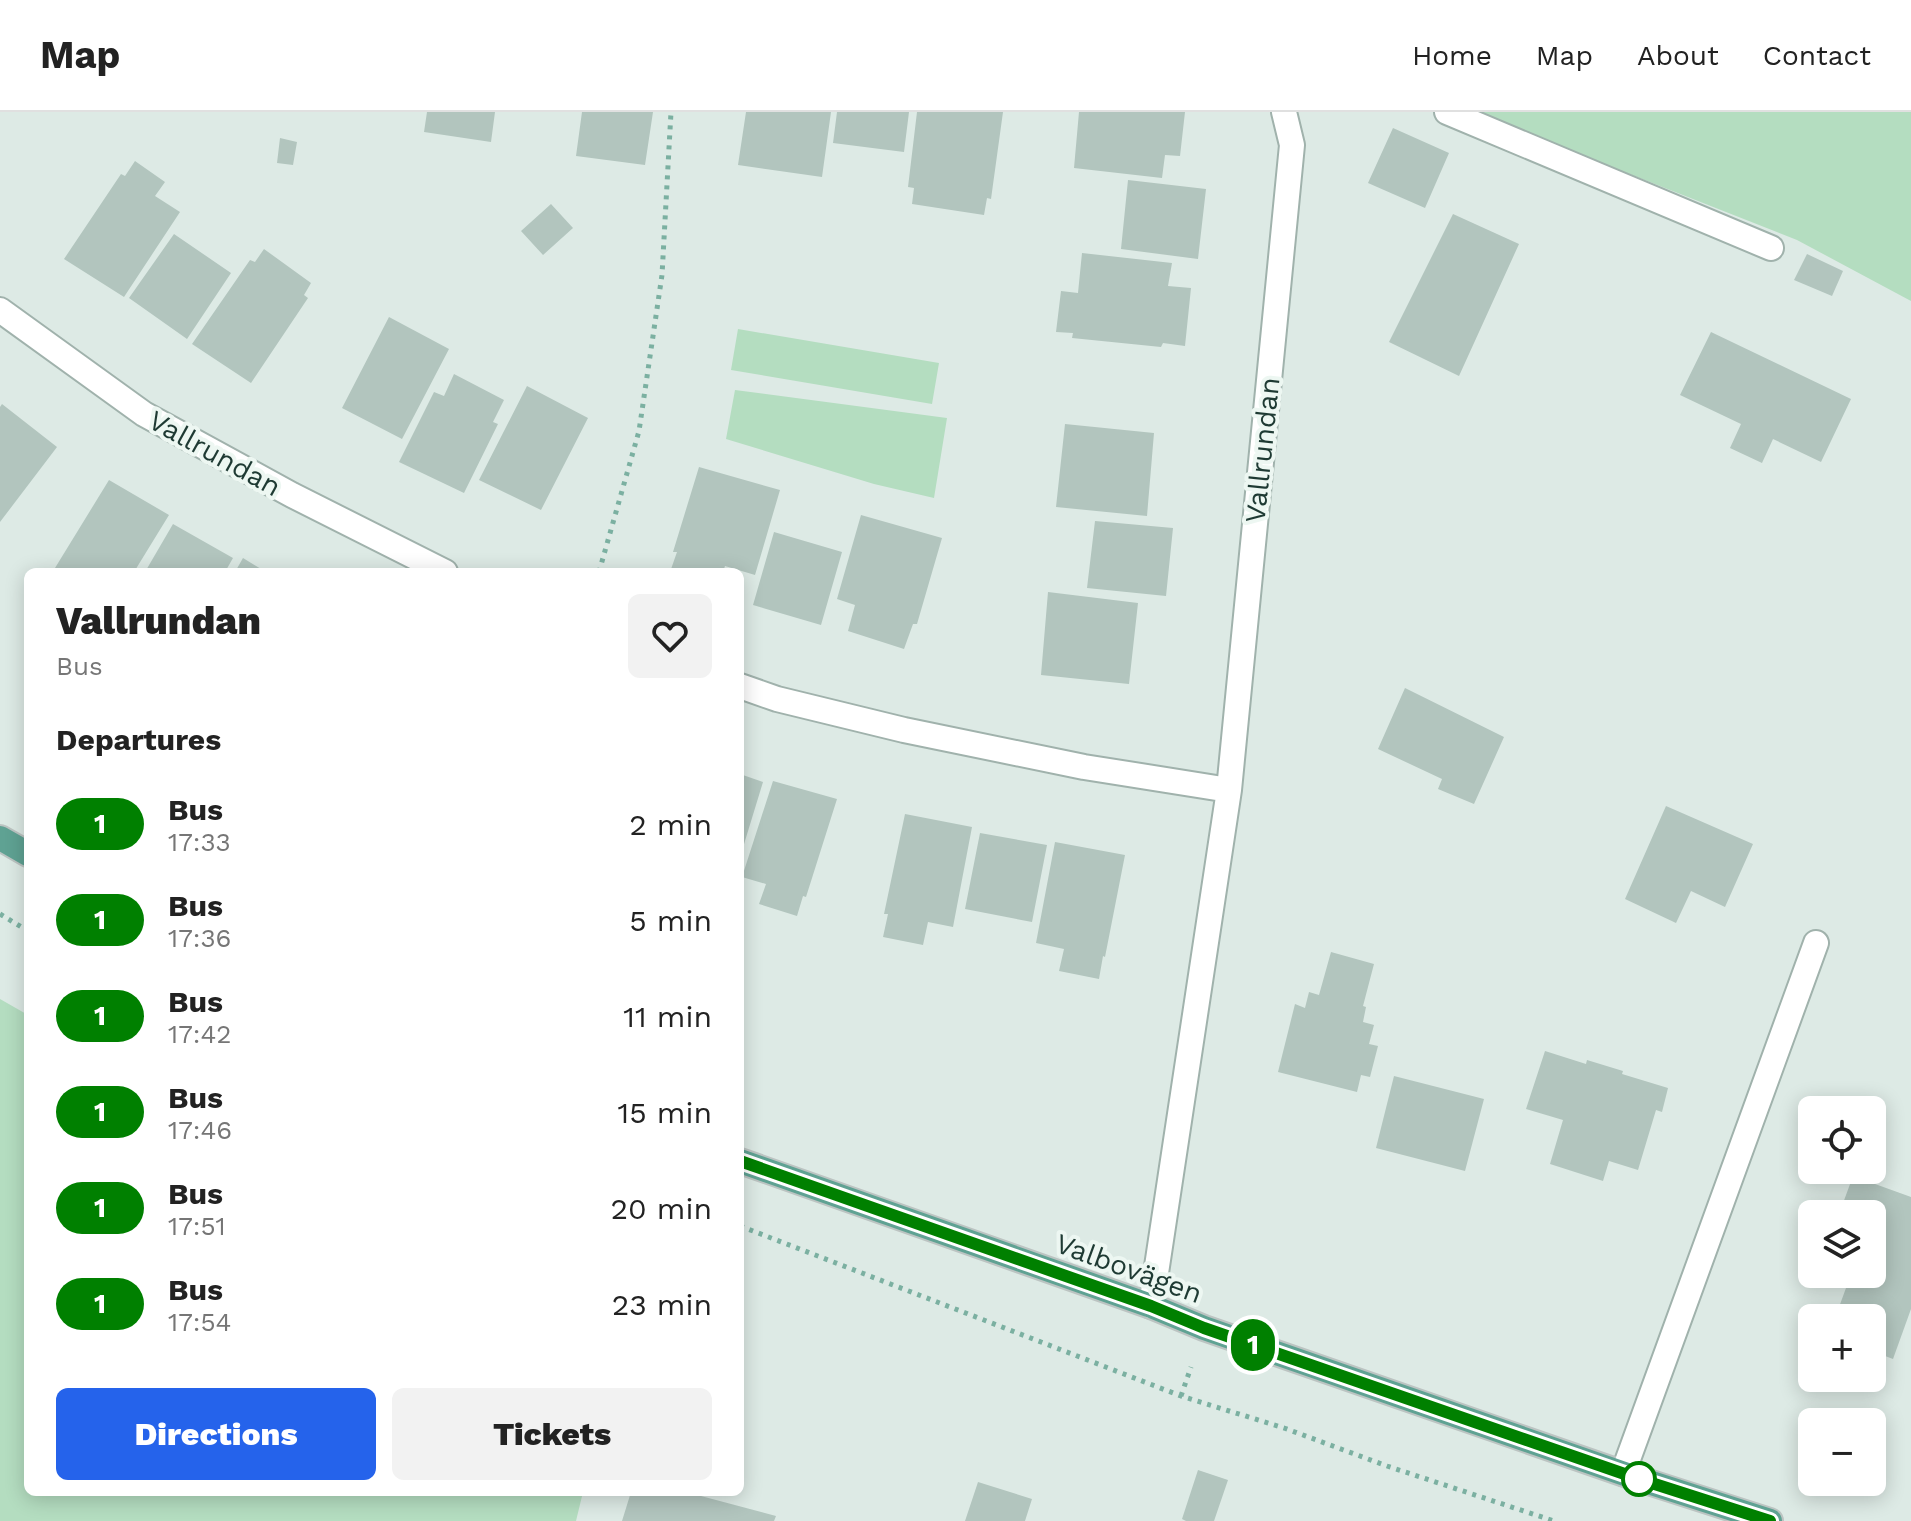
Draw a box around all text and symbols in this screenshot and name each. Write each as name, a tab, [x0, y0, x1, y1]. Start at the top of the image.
text: Map	[40, 33, 120, 77]
text: Home	[1412, 39, 1492, 72]
text: Map	[1536, 39, 1593, 72]
text: About	[1637, 39, 1719, 72]
text: Contact	[1763, 39, 1871, 72]
street label: Vallrundan	[1238, 376, 1287, 524]
street label: Vallrundan	[143, 404, 287, 503]
button: heart	[628, 594, 712, 678]
text: Vallrundan	[56, 599, 261, 643]
text: Bus	[56, 651, 103, 681]
text: Departures	[56, 722, 221, 757]
text: Bus	[168, 792, 223, 827]
text: 1	[94, 807, 106, 840]
text: 2 min	[629, 807, 712, 842]
text: 17:33	[168, 827, 231, 857]
text: Bus	[168, 888, 223, 923]
text: 1	[94, 903, 106, 936]
text: 5 min	[629, 903, 712, 938]
text: 17:36	[168, 923, 231, 953]
text: Bus	[168, 984, 223, 1019]
text: 1	[94, 999, 106, 1032]
text: 11 min	[623, 999, 712, 1034]
text: 17:42	[168, 1019, 231, 1049]
text: Bus	[168, 1080, 223, 1115]
text: 1	[94, 1095, 106, 1128]
text: 15 min	[617, 1095, 712, 1130]
map controls	[1798, 1096, 1886, 1496]
button: locate	[1798, 1096, 1886, 1184]
text: 17:46	[168, 1115, 232, 1145]
text: Bus	[168, 1176, 223, 1211]
text: 1	[94, 1191, 106, 1224]
text: 20 min	[610, 1191, 712, 1226]
button: layers	[1798, 1200, 1886, 1288]
text: 17:51	[168, 1211, 226, 1241]
street label: Valbovägen	[1051, 1227, 1207, 1310]
text: Bus	[168, 1272, 223, 1307]
text: 1	[94, 1287, 106, 1320]
text: 23 min	[612, 1287, 712, 1322]
button: +	[1798, 1304, 1886, 1392]
text: 17:54	[168, 1307, 231, 1337]
line badge: 1	[1227, 1319, 1279, 1371]
text: 1	[1247, 1328, 1259, 1361]
button: Directions	[56, 1388, 376, 1480]
button: Tickets	[392, 1388, 712, 1480]
button: −	[1798, 1408, 1886, 1496]
unlabelled marker	[1622, 1462, 1656, 1496]

